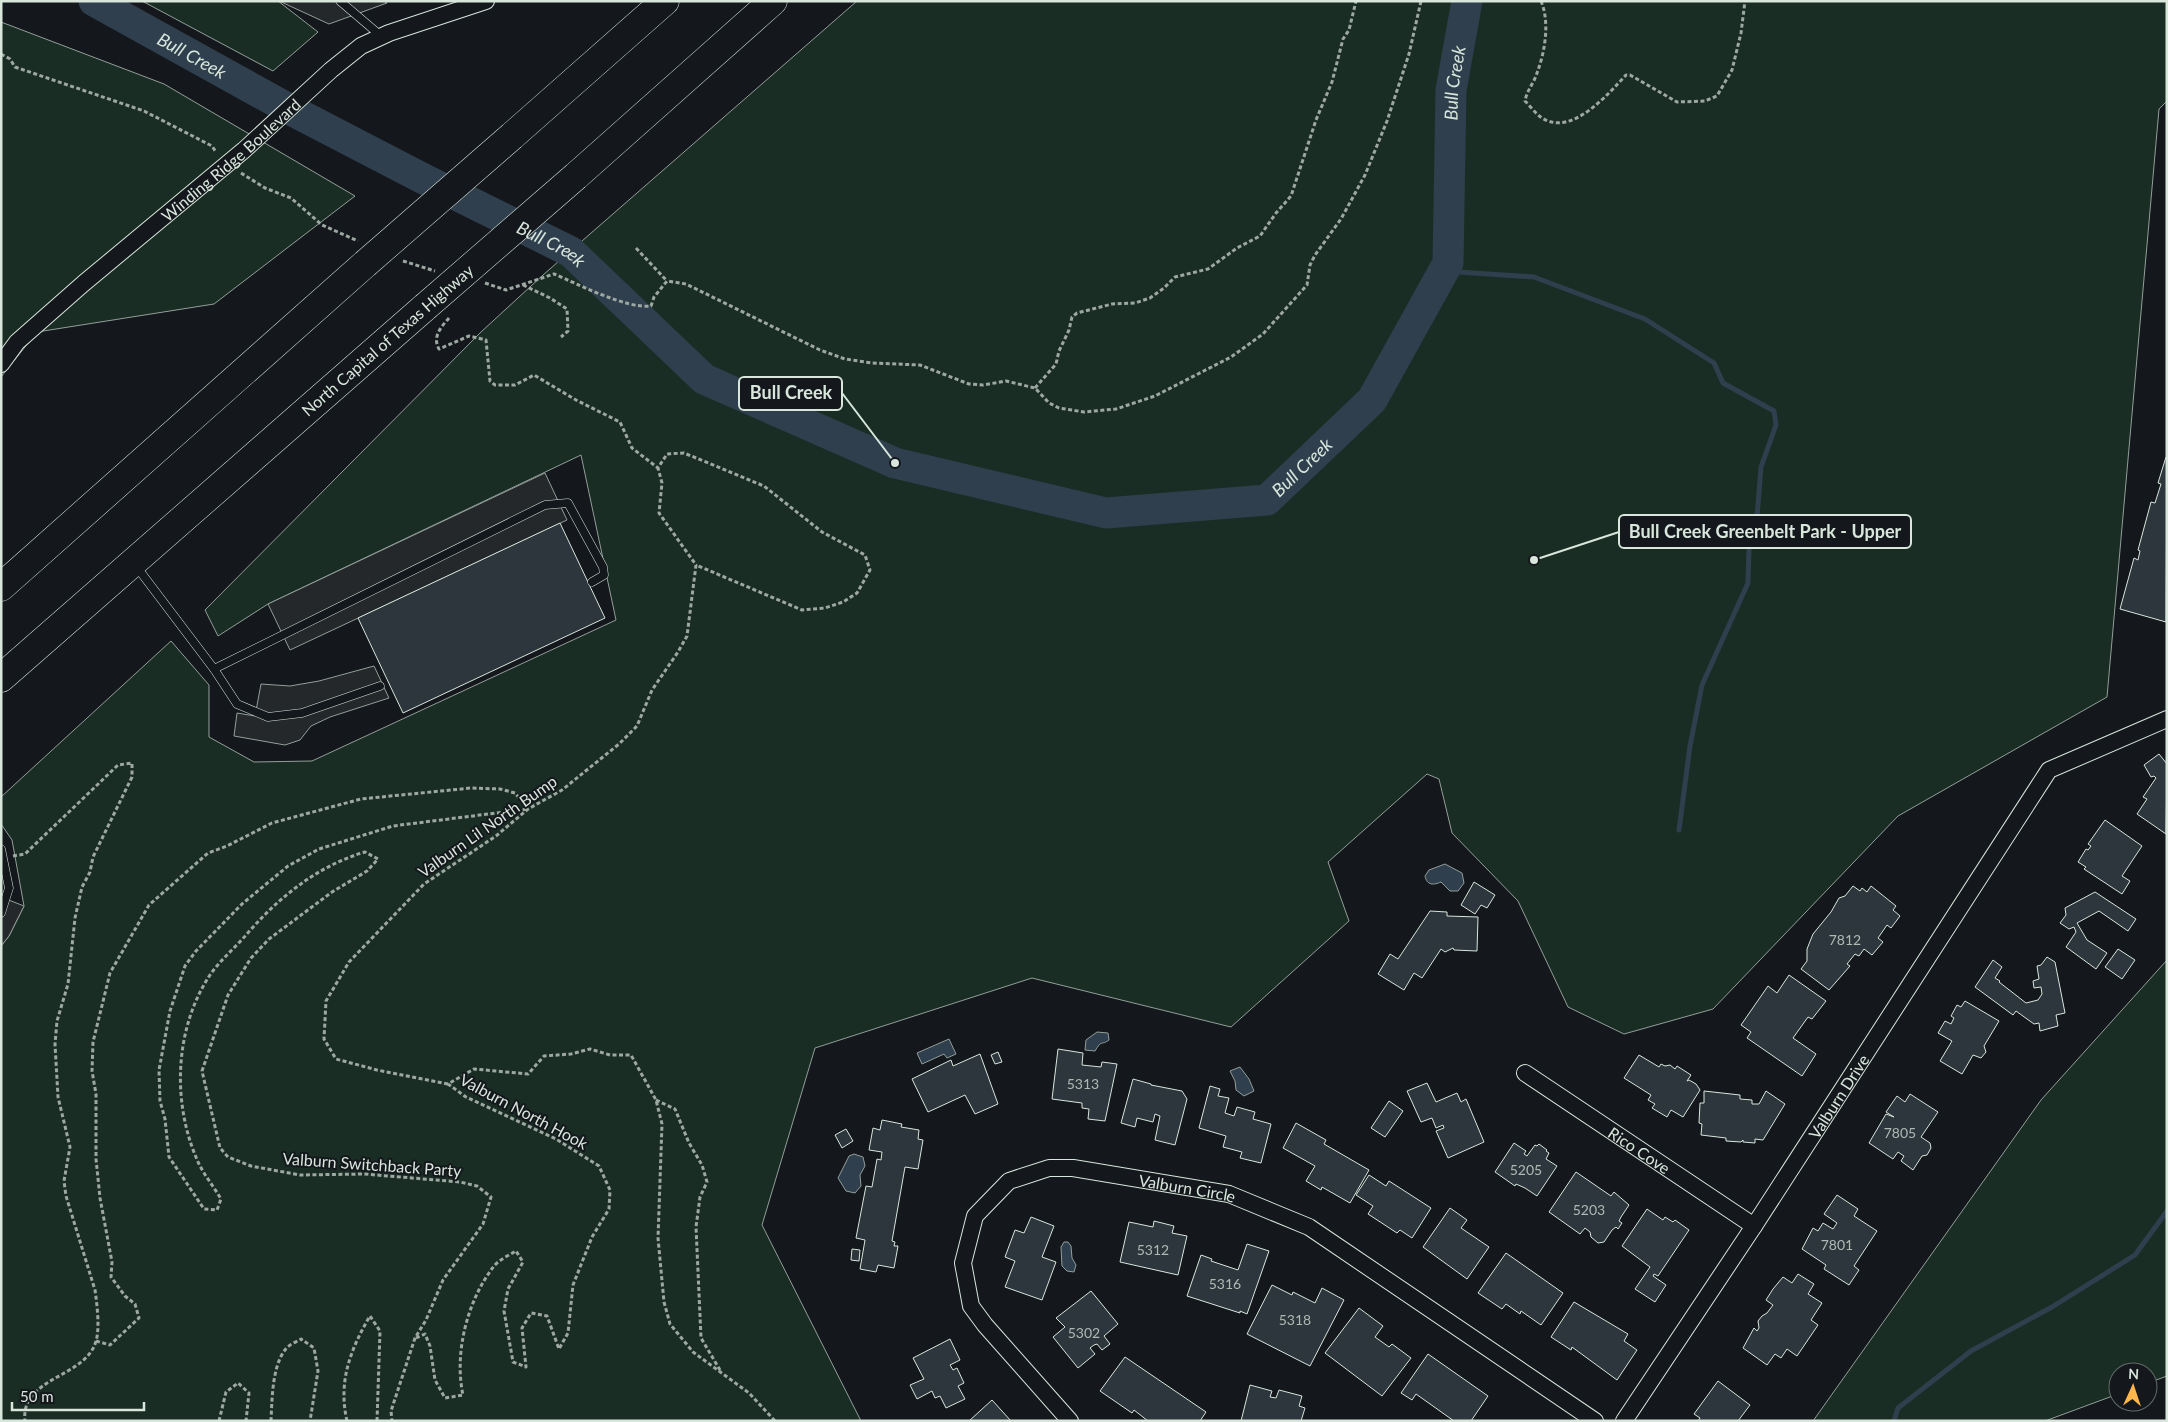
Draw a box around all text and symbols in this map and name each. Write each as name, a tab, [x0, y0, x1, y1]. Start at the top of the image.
water label: Bull Creek	[154, 27, 231, 83]
water label: Bull Creek	[1439, 43, 1470, 121]
street label: Winding Ridge Boulevard	[157, 94, 304, 225]
water label: Bull Creek	[513, 216, 591, 272]
street label: North Capital of Texas Highway	[297, 260, 477, 420]
callout: Bull Creek	[739, 377, 842, 410]
text: Bull Creek	[750, 381, 833, 403]
water label: Bull Creek	[1267, 433, 1337, 501]
callout: Bull Creek Greenbelt Park - Upper	[1619, 515, 1911, 548]
text: Bull Creek Greenbelt Park - Upper	[1629, 520, 1902, 542]
street label: Valburn Lil North Bump	[414, 771, 560, 881]
house number: 7812	[1829, 931, 1861, 948]
street label: Valburn Drive	[1804, 1051, 1872, 1142]
street label: Valburn North Hook	[457, 1069, 592, 1153]
house number: 5313	[1067, 1075, 1099, 1092]
street label: Rico Cove	[1605, 1122, 1674, 1177]
house number: 7805	[1884, 1124, 1916, 1141]
street label: Valburn Switchback Party	[282, 1148, 463, 1180]
house number: 5205	[1510, 1161, 1542, 1178]
street label: Valburn Circle	[1138, 1170, 1239, 1205]
house number: 5203	[1573, 1201, 1605, 1218]
house number: 7801	[1821, 1236, 1853, 1253]
house number: 5312	[1137, 1241, 1169, 1258]
house number: 5316	[1209, 1275, 1241, 1292]
house number: 5318	[1279, 1311, 1311, 1328]
house number: 5302	[1068, 1324, 1100, 1341]
north arrow	[2108, 1362, 2158, 1412]
text: N	[2128, 1365, 2140, 1382]
scale bar	[12, 1380, 145, 1412]
text: 50 m	[20, 1387, 54, 1405]

